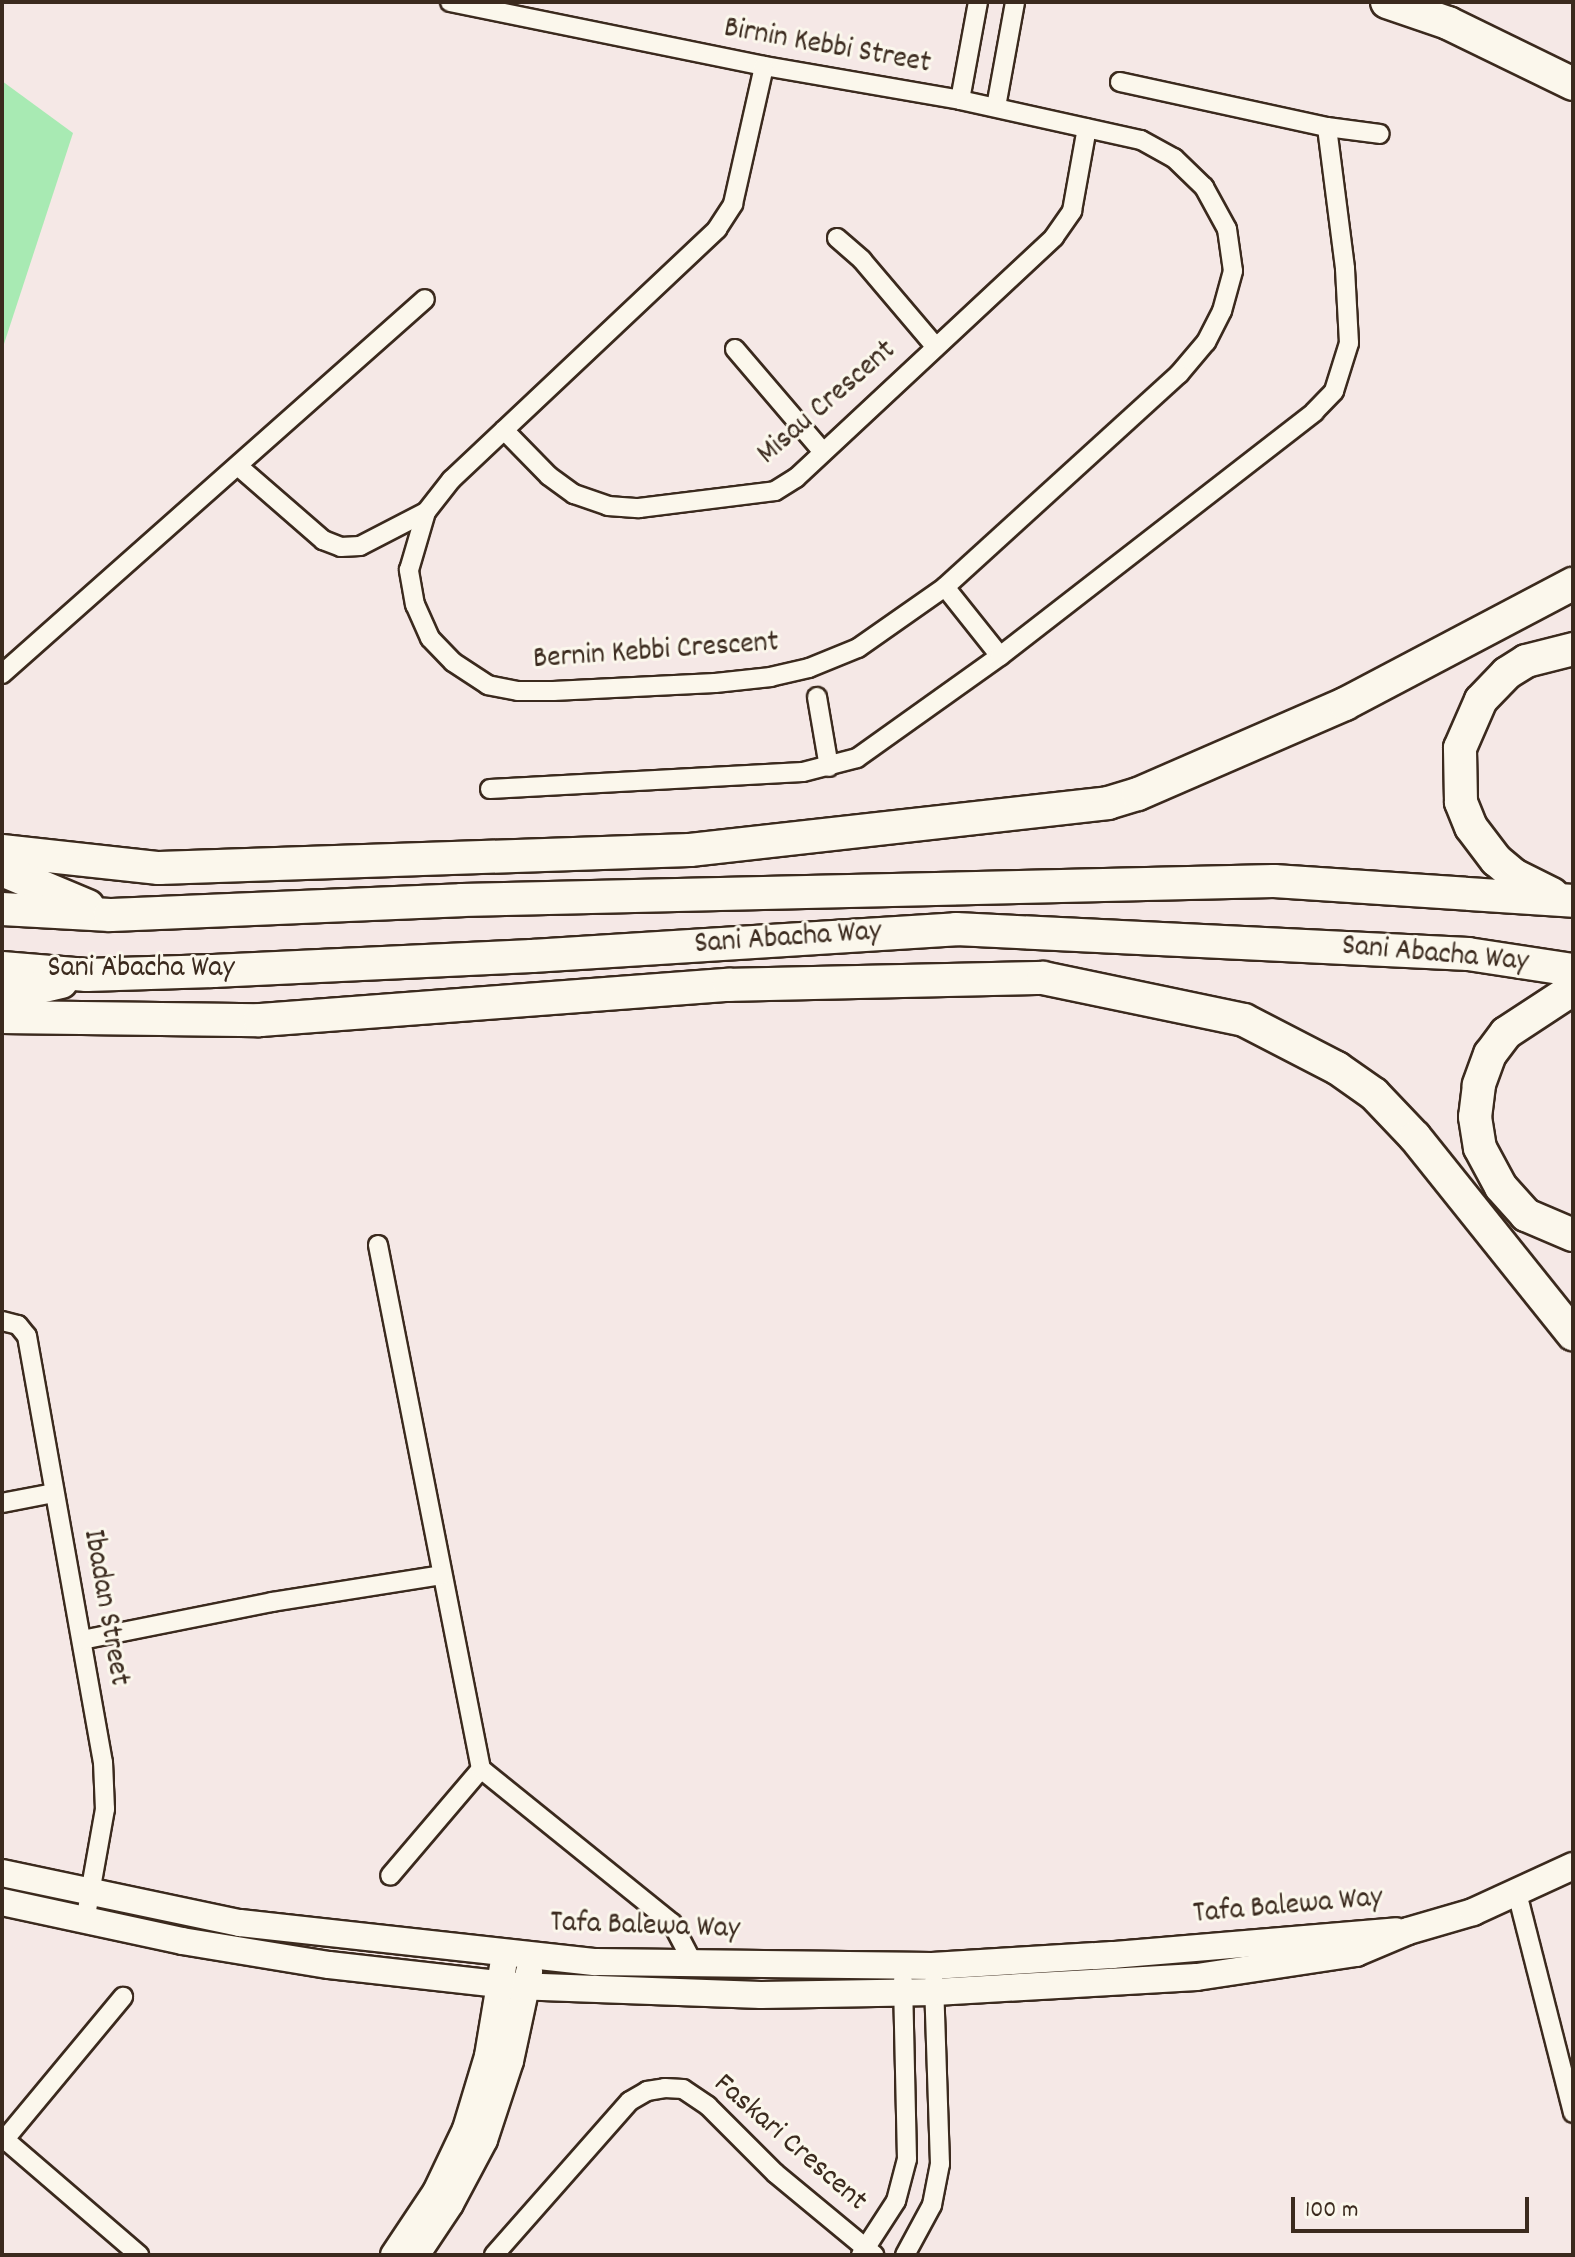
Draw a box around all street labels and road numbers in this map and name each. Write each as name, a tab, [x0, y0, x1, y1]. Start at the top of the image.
street label: Birnin Kebbi Street	[721, 12, 933, 84]
street label: Misau Crescent	[751, 334, 905, 474]
street label: Bernin Kebbi Crescent	[532, 626, 780, 680]
street label: Sani Abacha Way	[693, 916, 883, 964]
street label: Sani Abacha Way	[1340, 930, 1530, 982]
street label: Sani Abacha Way	[47, 952, 235, 988]
street label: Ibadan Street	[73, 1527, 135, 1689]
street label: Tafa Balewa Way	[1192, 1882, 1384, 1934]
street label: Tafa Balewa Way	[549, 1907, 741, 1949]
street label: Faskari Crescent	[705, 2067, 873, 2221]

